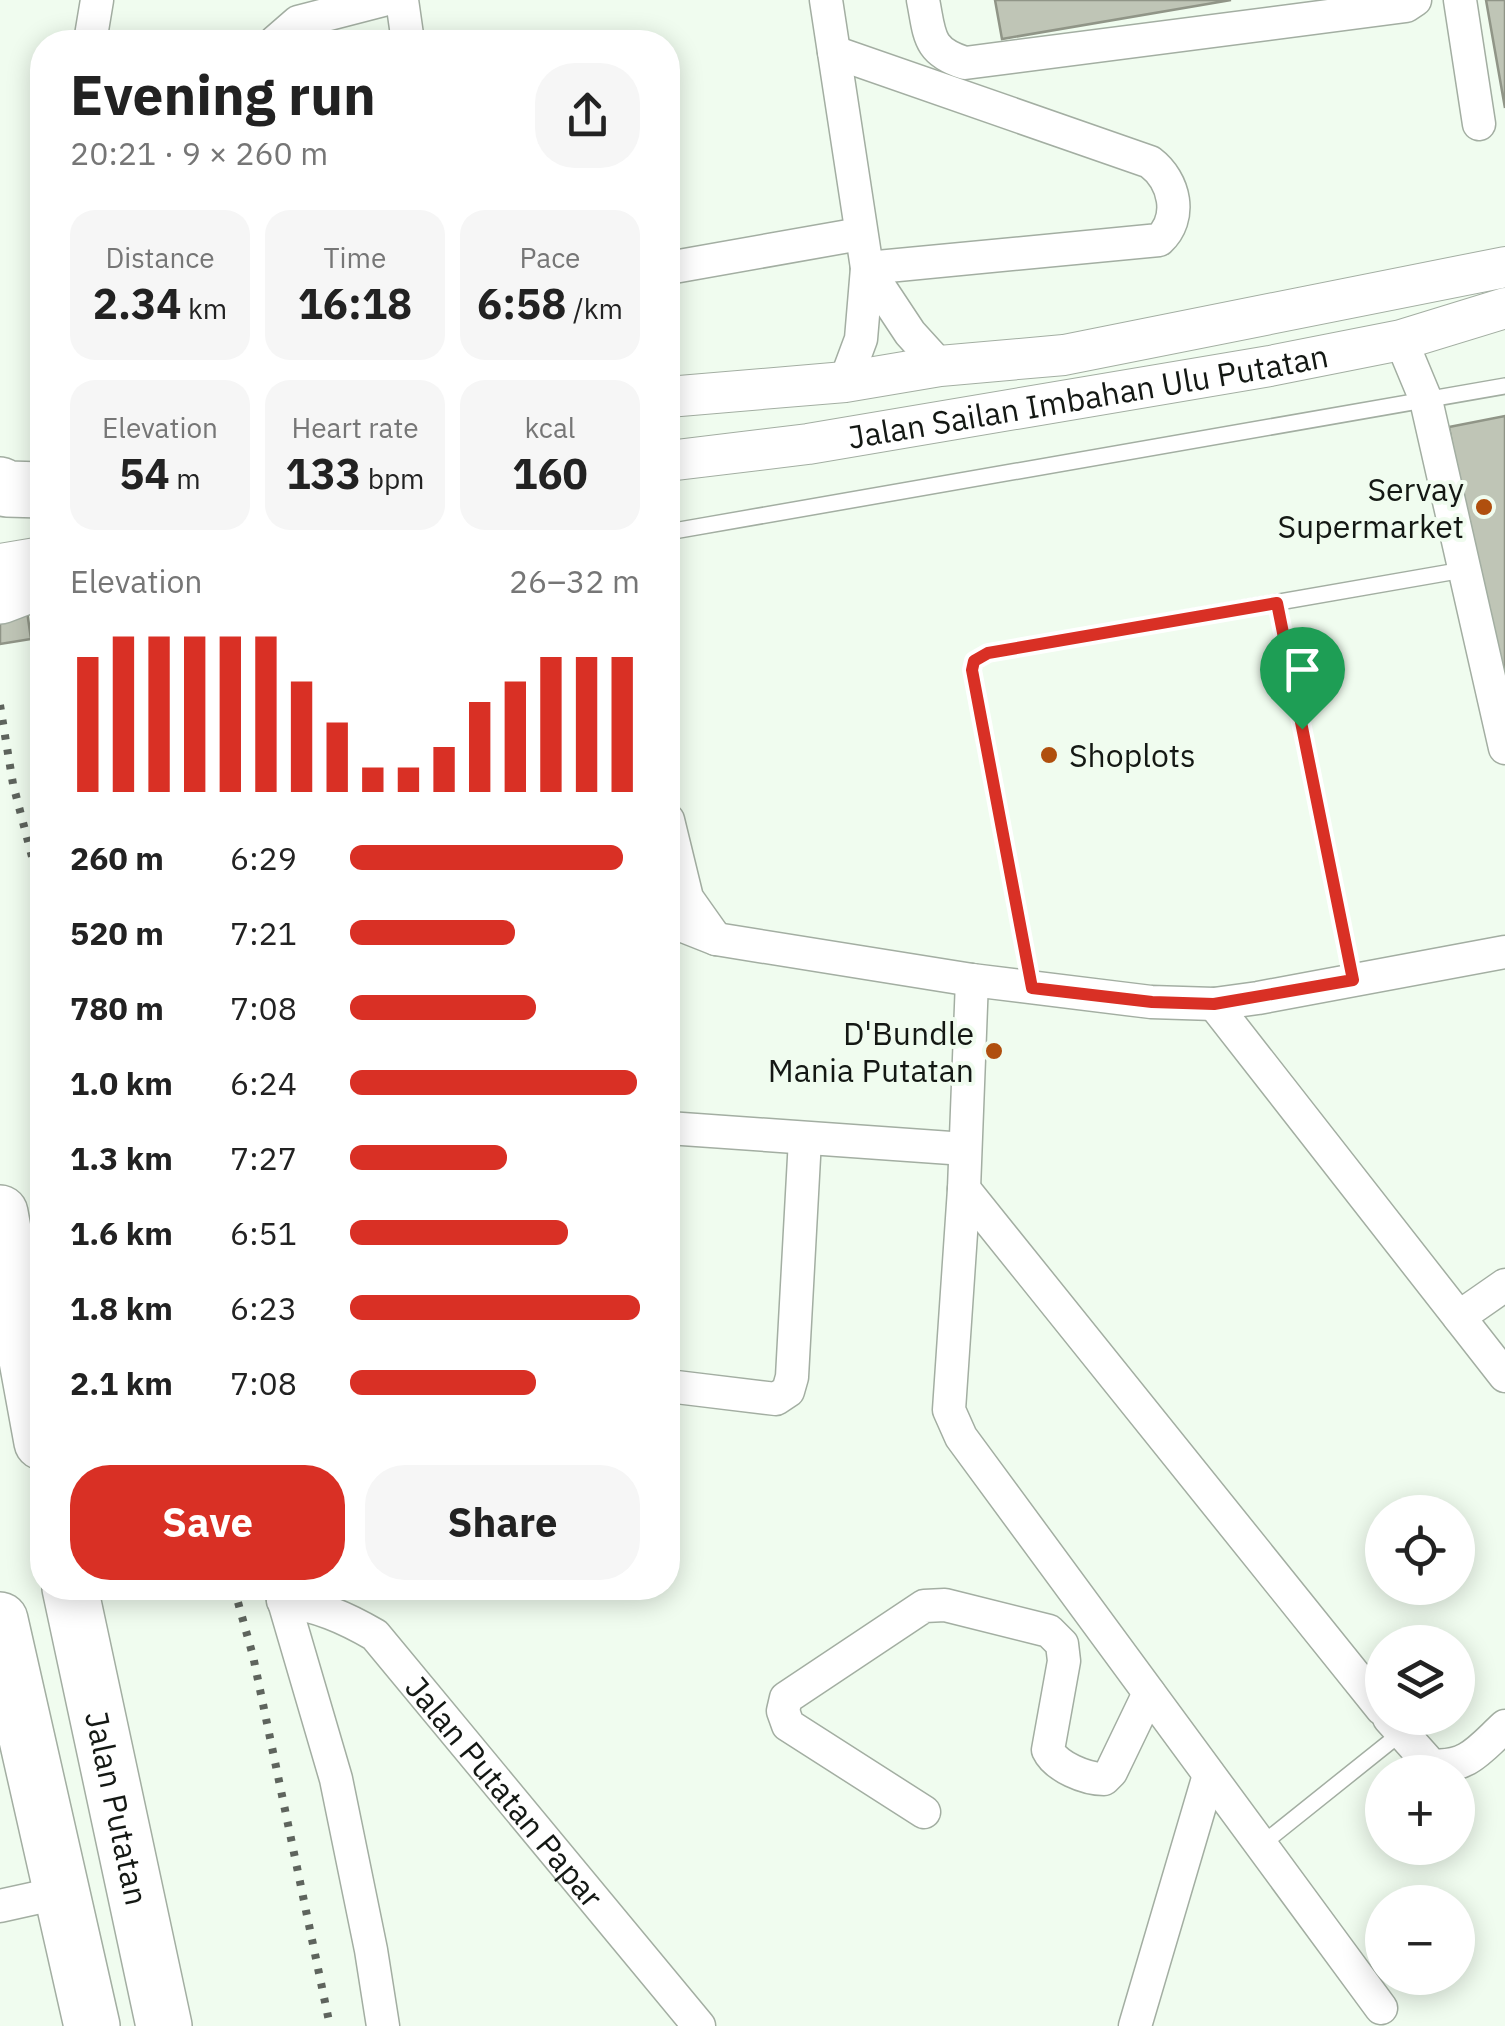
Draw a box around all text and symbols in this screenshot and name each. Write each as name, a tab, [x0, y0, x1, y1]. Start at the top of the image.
text: Evening run	[70, 59, 376, 130]
button: share	[535, 63, 640, 168]
text: 20:21 · 9 × 260 m	[70, 132, 328, 174]
text: Distance	[105, 239, 215, 276]
text: Time	[324, 239, 386, 276]
text: Pace	[520, 239, 580, 276]
text: 2.34	[93, 276, 181, 331]
text: 16:18	[298, 276, 412, 331]
text: 6:58	[477, 276, 566, 331]
text: km	[181, 290, 227, 327]
text: /km	[566, 290, 623, 327]
street label: Jalan Sailan Imbahan Ulu Putatan	[845, 334, 1332, 458]
text: Elevation	[102, 409, 218, 446]
text: Heart rate	[291, 409, 419, 446]
text: kcal	[525, 409, 575, 446]
text: 54	[119, 446, 170, 501]
text: 133	[285, 446, 361, 501]
text: 160	[512, 446, 588, 501]
text: m	[170, 460, 201, 497]
text: bpm	[361, 460, 425, 497]
place label: Servay Supermarket	[1277, 468, 1464, 547]
marker: Servay Supermarket	[1473, 496, 1495, 518]
text: Elevation	[70, 560, 203, 602]
text: 26–32 m	[509, 560, 640, 602]
pin	[1260, 627, 1345, 730]
icon: arrive	[1275, 642, 1330, 697]
place label: Shoplots	[1069, 734, 1196, 776]
marker: Shoplots	[1038, 744, 1060, 766]
text: 260 m	[70, 837, 164, 879]
text: 6:29	[230, 837, 297, 879]
text: 520 m	[70, 912, 164, 954]
text: 7:21	[230, 912, 297, 954]
text: 780 m	[70, 987, 164, 1029]
text: 7:08	[230, 987, 297, 1029]
place label: D'Bundle Mania Putatan	[768, 1012, 974, 1091]
marker: D'Bundle Mania Putatan	[983, 1040, 1005, 1062]
text: 1.0 km	[70, 1062, 173, 1104]
text: 6:24	[230, 1062, 297, 1104]
text: 1.3 km	[70, 1137, 173, 1179]
text: 7:27	[230, 1137, 297, 1179]
text: 1.6 km	[70, 1212, 173, 1254]
text: 6:51	[230, 1212, 297, 1254]
text: 1.8 km	[70, 1287, 173, 1329]
text: 6:23	[230, 1287, 297, 1329]
text: 2.1 km	[70, 1362, 173, 1404]
text: 7:08	[230, 1362, 297, 1404]
button: Save	[70, 1465, 345, 1580]
button: Share	[365, 1465, 640, 1580]
map controls	[1365, 1495, 1475, 1995]
button: locate	[1365, 1495, 1475, 1605]
button: layers	[1365, 1625, 1475, 1735]
street label: Jalan Putatan Papar	[396, 1667, 613, 1916]
street label: Jalan Putatan	[76, 1707, 158, 1909]
button: +	[1365, 1755, 1475, 1865]
button: −	[1365, 1885, 1475, 1995]

